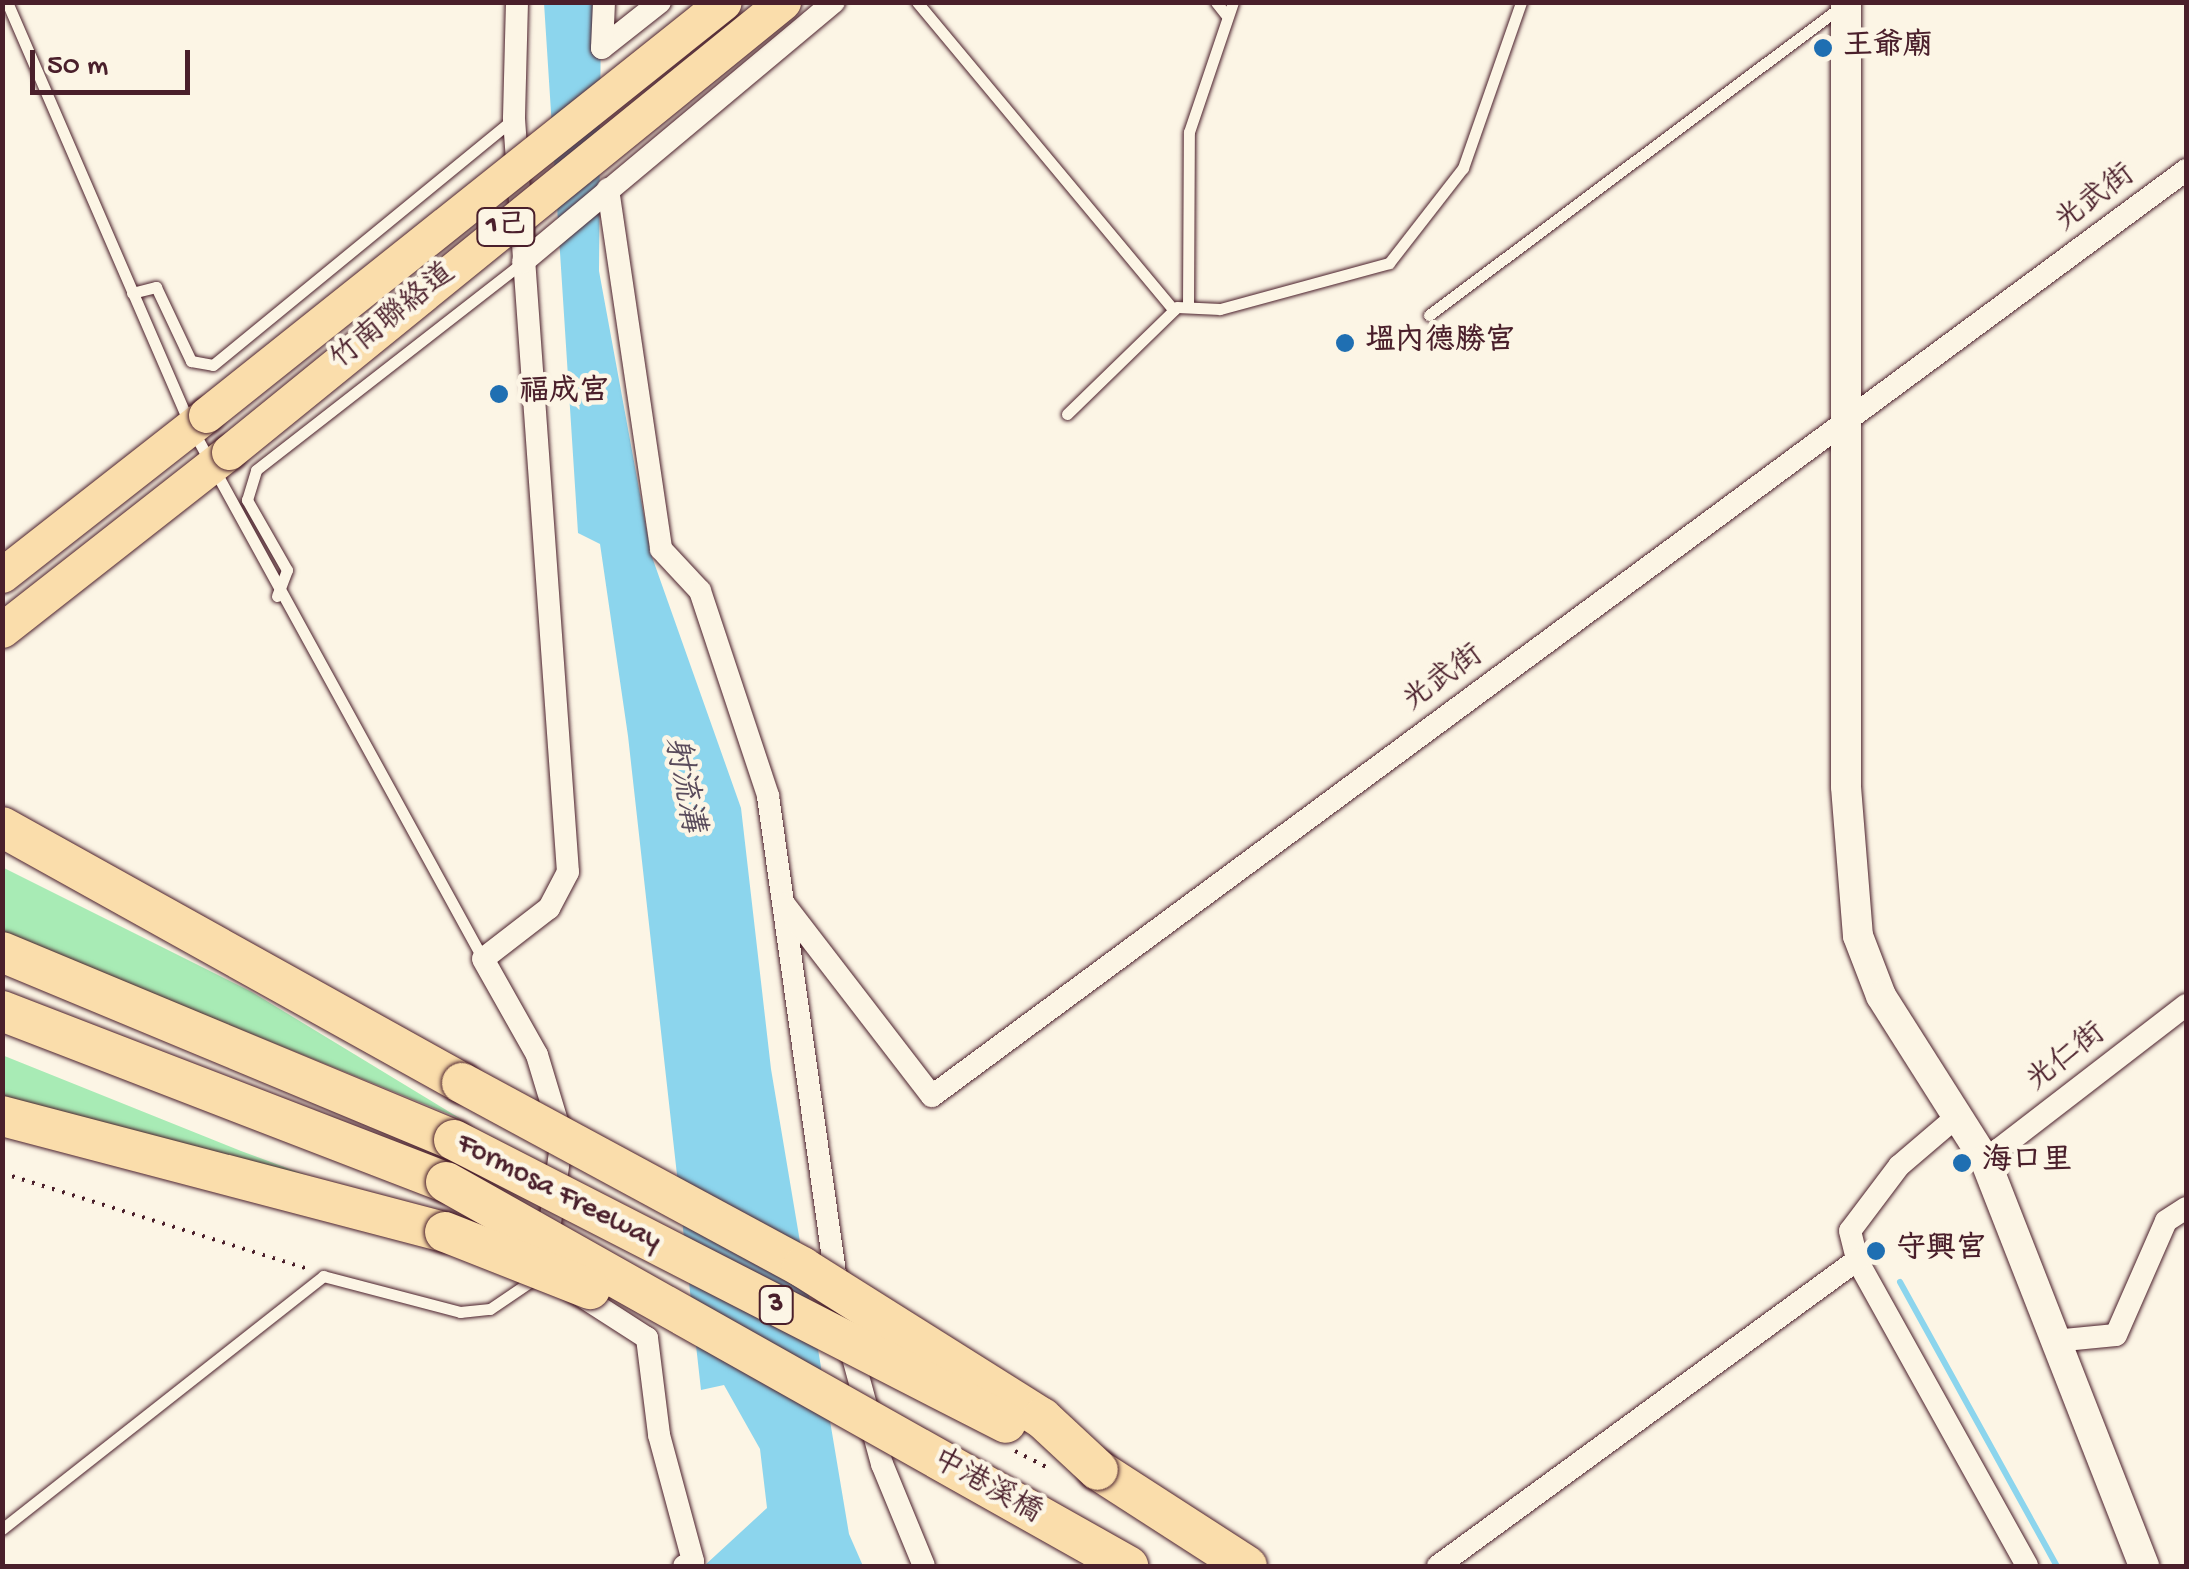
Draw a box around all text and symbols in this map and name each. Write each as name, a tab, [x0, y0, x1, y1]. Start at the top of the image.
scale bar	[35, 30, 195, 92]
place label: 王爺廟	[1843, 30, 1933, 66]
marker: 王爺廟	[1812, 37, 1834, 59]
text: 50 m	[47, 50, 108, 85]
street label: 光武街	[2049, 159, 2143, 241]
road number: 1己	[476, 204, 536, 250]
street label: 竹南聯絡道	[324, 257, 464, 379]
place label: 塭內德勝宮	[1365, 325, 1515, 361]
marker: 塭內德勝宮	[1334, 332, 1356, 354]
place label: 福成宮	[519, 376, 609, 412]
marker: 福成宮	[488, 383, 510, 405]
street label: 光武街	[1397, 639, 1491, 721]
water label: 射流溝	[654, 734, 710, 836]
street label: 光仁街	[2020, 1017, 2114, 1101]
street label: Formosa Freeway	[450, 1127, 666, 1261]
place label: 海口里	[1982, 1145, 2072, 1181]
marker: 海口里	[1951, 1152, 1973, 1174]
place label: 守興宮	[1896, 1233, 1986, 1269]
marker: 守興宮	[1865, 1240, 1887, 1262]
road number: 3	[758, 1282, 794, 1328]
street label: 中港溪橋	[925, 1443, 1047, 1533]

